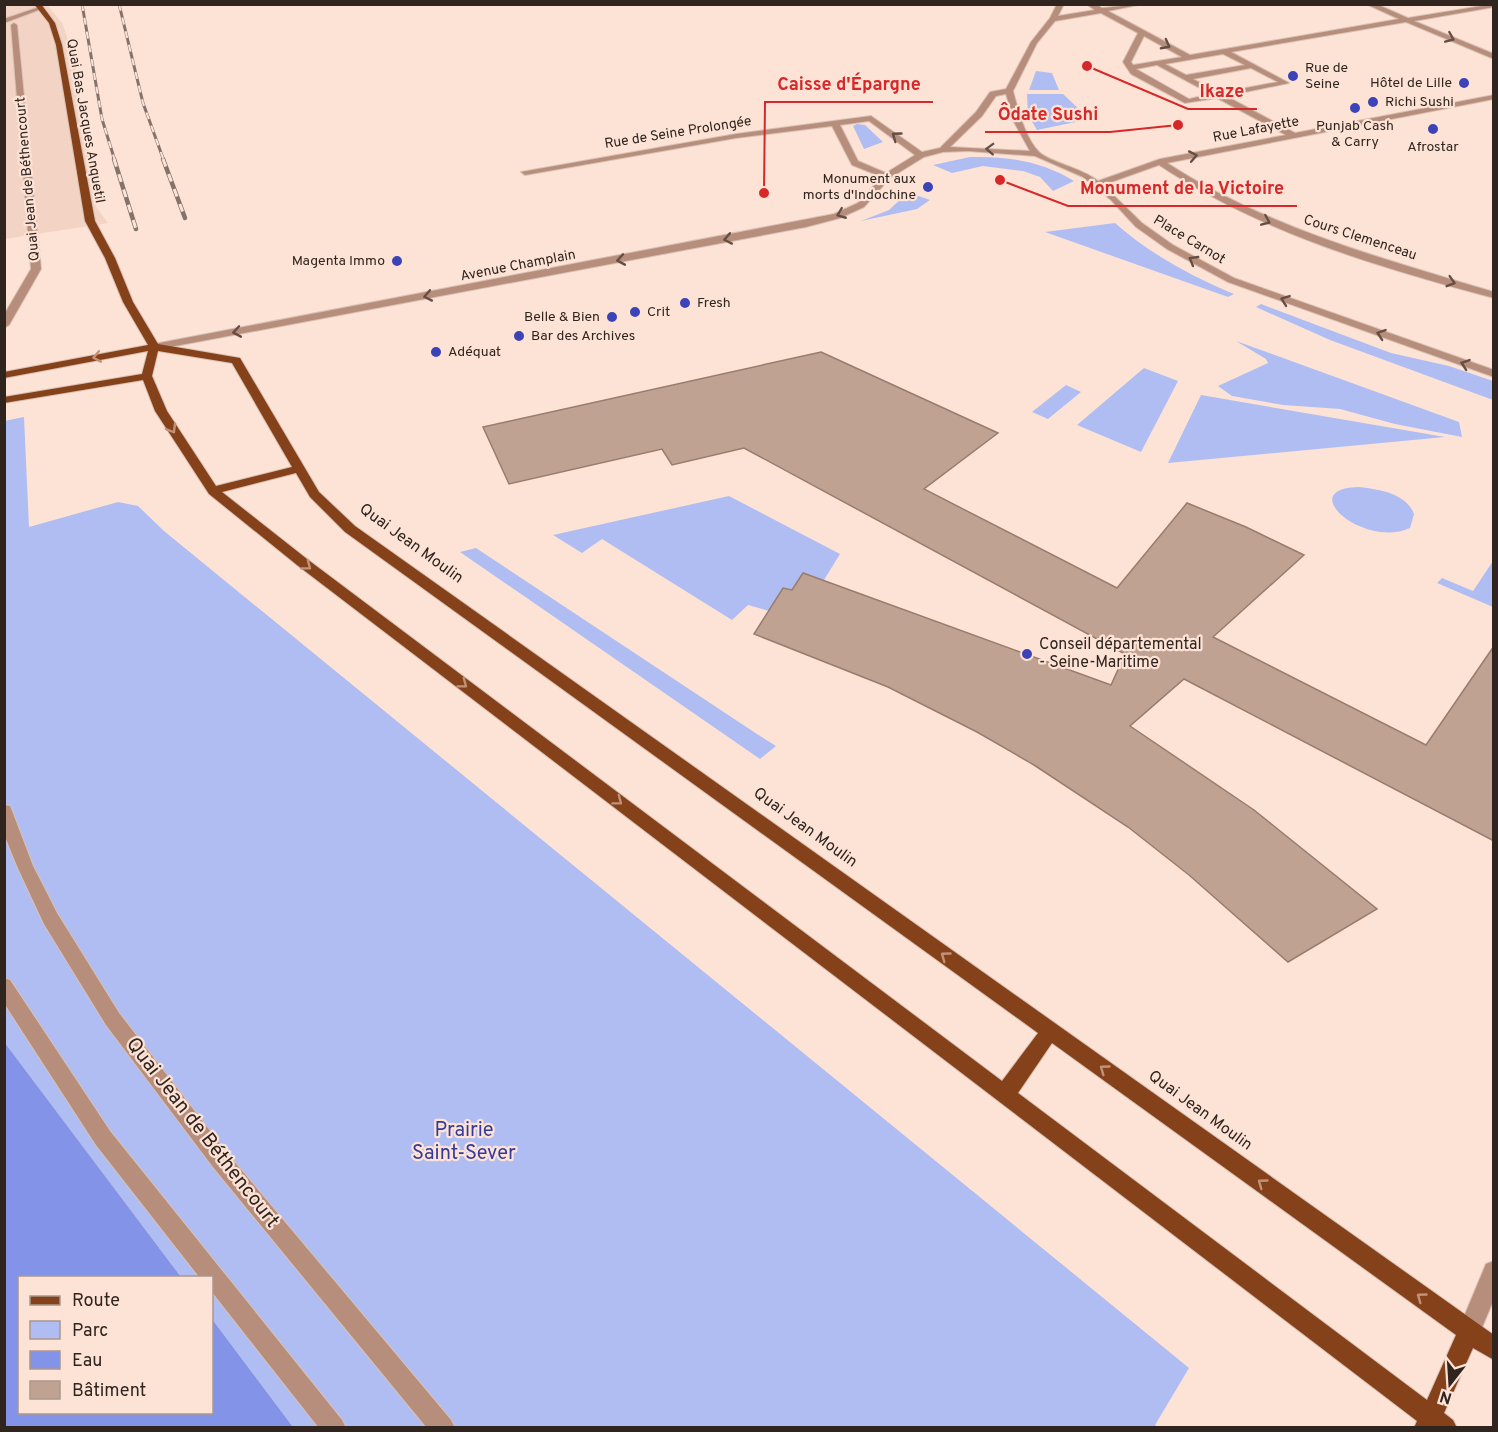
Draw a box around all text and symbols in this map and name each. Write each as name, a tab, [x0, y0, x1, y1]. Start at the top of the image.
one-way arrow	[1444, 31, 1455, 43]
street label: Quai Bas Jacques Anquetil	[62, 38, 108, 204]
one-way arrow	[1159, 38, 1170, 49]
place label: Rue de Seine	[1305, 60, 1348, 93]
callout: Caisse d'Épargne	[765, 66, 933, 102]
marker: Rue de Seine	[1286, 69, 1300, 83]
text: Caisse d'Épargne	[777, 72, 921, 97]
callout: Ikaze	[1188, 73, 1257, 109]
place label: Hôtel de Lille	[1370, 75, 1452, 92]
marker: Hôtel de Lille	[1457, 76, 1471, 90]
text: Ikaze	[1200, 81, 1244, 104]
place label: Richi Sushi	[1385, 94, 1454, 111]
marker: Richi Sushi	[1366, 95, 1380, 109]
street label: Quai Jean de Béthencourt	[12, 96, 44, 262]
callout: Ôdate Sushi	[985, 96, 1110, 132]
marker: Punjab Cash & Carry	[1348, 101, 1362, 115]
text: Ôdate Sushi	[998, 102, 1098, 127]
street label: Rue de Seine Prolongée	[603, 113, 753, 153]
street label: Rue Lafayette	[1211, 113, 1301, 147]
place label: Punjab Cash & Carry	[1316, 118, 1394, 151]
marker: Afrostar	[1426, 122, 1440, 136]
one-way arrow	[892, 133, 903, 144]
place label: Afrostar	[1407, 139, 1459, 156]
one-way arrow	[985, 143, 994, 156]
one-way arrow	[1188, 150, 1198, 163]
callout: Monument de la Victoire	[1068, 170, 1297, 206]
place label: Monument aux morts d'Indochine	[803, 171, 916, 204]
text: Monument de la Victoire	[1080, 178, 1284, 201]
marker: Monument aux morts d'Indochine	[921, 180, 935, 194]
one-way arrow	[837, 206, 847, 219]
street label: Place Carnot	[1150, 212, 1228, 268]
street label: Cours Clemenceau	[1301, 212, 1419, 264]
one-way arrow	[1260, 214, 1271, 226]
one-way arrow	[723, 232, 733, 245]
street label: Avenue Champlain	[459, 246, 577, 286]
place label: Magenta Immo	[292, 253, 385, 270]
one-way arrow	[617, 253, 627, 266]
marker: Magenta Immo	[390, 254, 404, 268]
one-way arrow	[1188, 256, 1199, 267]
one-way arrow	[1445, 275, 1456, 287]
one-way arrow	[424, 289, 434, 302]
place label: Fresh	[697, 295, 731, 312]
one-way arrow	[1280, 295, 1290, 308]
marker: Fresh	[678, 296, 692, 310]
place label: Crit	[647, 304, 670, 321]
marker: Crit	[628, 305, 642, 319]
place label: Belle & Bien	[524, 309, 600, 326]
marker: Belle & Bien	[605, 310, 619, 324]
one-way arrow	[232, 325, 241, 337]
place label: Bar des Archives	[531, 328, 635, 345]
marker: Bar des Archives	[512, 329, 526, 343]
one-way arrow	[1376, 329, 1387, 342]
place label: Adéquat	[448, 344, 501, 361]
marker: Adéquat	[429, 345, 443, 359]
one-way arrow	[92, 351, 102, 363]
one-way arrow	[1460, 358, 1471, 371]
one-way arrow	[165, 423, 177, 433]
street label: Quai Jean Moulin	[355, 500, 467, 588]
one-way arrow	[300, 559, 311, 570]
place label: Conseil départemental - Seine-Maritime	[1039, 635, 1202, 673]
marker: Conseil départemental - Seine-Maritime	[1020, 647, 1034, 661]
one-way arrow	[456, 676, 467, 687]
street label: Quai Jean Moulin	[749, 784, 861, 872]
one-way arrow	[612, 794, 623, 805]
one-way arrow	[941, 952, 952, 963]
street label: Quai Jean de Béthencourt	[119, 1032, 285, 1234]
one-way arrow	[1099, 1066, 1110, 1077]
street label: Quai Jean Moulin	[1144, 1067, 1256, 1155]
park label: Prairie Saint-Sever	[412, 1118, 516, 1167]
one-way arrow	[1258, 1179, 1269, 1190]
legend	[18, 1276, 213, 1414]
text: Route	[72, 1290, 120, 1313]
one-way arrow	[1417, 1293, 1428, 1304]
text: Parc	[72, 1320, 108, 1343]
text: Eau	[72, 1350, 102, 1373]
north arrow	[1420, 1354, 1480, 1414]
text: Bâtiment	[72, 1380, 146, 1403]
text: N	[1438, 1385, 1455, 1408]

